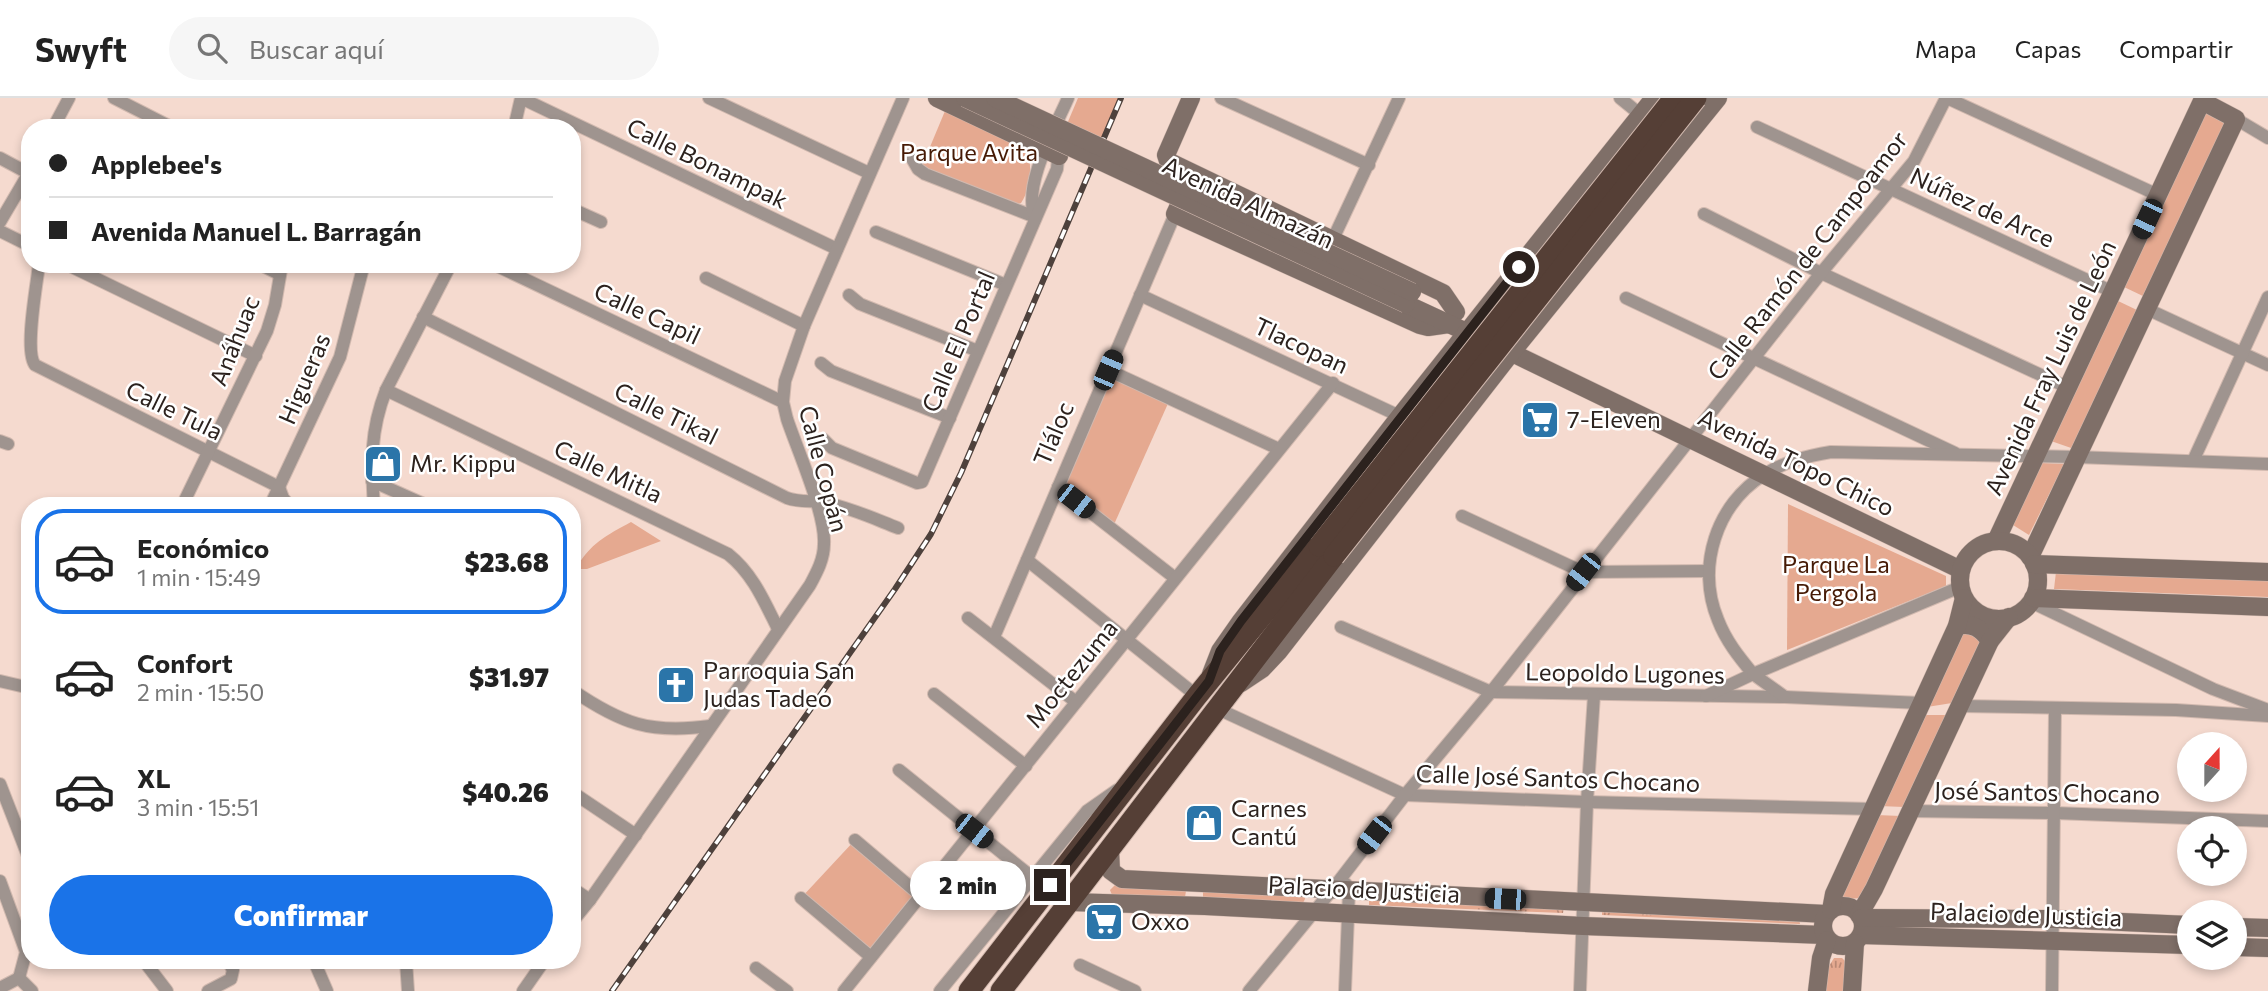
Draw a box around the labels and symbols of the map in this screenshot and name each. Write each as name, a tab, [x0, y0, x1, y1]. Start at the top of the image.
street label: Calle Bonampak	[623, 111, 793, 214]
street label: Calle Ramón de Campoamor	[1701, 125, 1913, 385]
park label: Parque Avita	[900, 137, 1038, 166]
street label: Avenida Almazán	[1158, 149, 1339, 254]
street label: Núñez de Arce	[1906, 161, 2059, 253]
car	[2129, 196, 2166, 242]
street label: Avenida Fray Luis de León	[1978, 235, 2121, 499]
route start	[1503, 251, 1535, 283]
street label: Calle El Portal	[915, 267, 1000, 416]
street label: Calle Capil	[590, 275, 705, 350]
street label: Anáhuac	[202, 291, 265, 390]
street label: Tlacopan	[1250, 310, 1353, 379]
street label: Higueras	[272, 329, 336, 428]
car	[1091, 347, 1126, 393]
street label: Calle Tula	[122, 374, 228, 445]
street label: Calle Tikal	[610, 375, 723, 450]
street label: Tláloc	[1026, 397, 1079, 470]
supermarket icon: 7-Eleven	[1519, 399, 1561, 441]
street label: Calle Copán	[794, 402, 855, 535]
street label: Avenida Topo Chico	[1694, 402, 1900, 522]
place label: 7-Eleven	[1567, 404, 1661, 433]
street label: Calle Mitla	[550, 433, 667, 508]
shop icon: Mr. Kippu	[362, 443, 404, 485]
place label: Mr. Kippu	[410, 448, 516, 477]
car	[1053, 480, 1100, 522]
car	[1562, 549, 1605, 595]
park label: Parque La Pergola	[1782, 549, 1890, 606]
street label: Moctezuma	[1019, 613, 1123, 733]
place label: Parroquia San Judas Tadeo	[703, 655, 855, 712]
street label: Leopoldo Lugones	[1525, 656, 1725, 689]
church icon: Parroquia San Judas Tadeo	[655, 664, 697, 706]
north arrow	[2177, 732, 2247, 802]
street label: Calle José Santos Chocano	[1415, 758, 1701, 797]
street label: José Santos Chocano	[1934, 775, 2160, 808]
place label: Carnes Cantú	[1231, 793, 1307, 850]
shop icon: Carnes Cantú	[1183, 802, 1225, 844]
car	[951, 810, 998, 852]
car	[1353, 812, 1396, 858]
callout: 2 min	[910, 860, 1026, 910]
route end	[1034, 869, 1066, 901]
street label: Palacio de Justicia	[1267, 869, 1461, 908]
car	[1484, 887, 1527, 911]
street label: Palacio de Justicia	[1930, 896, 2123, 931]
supermarket icon: Oxxo	[1083, 901, 1125, 943]
place label: Oxxo	[1131, 906, 1190, 935]

